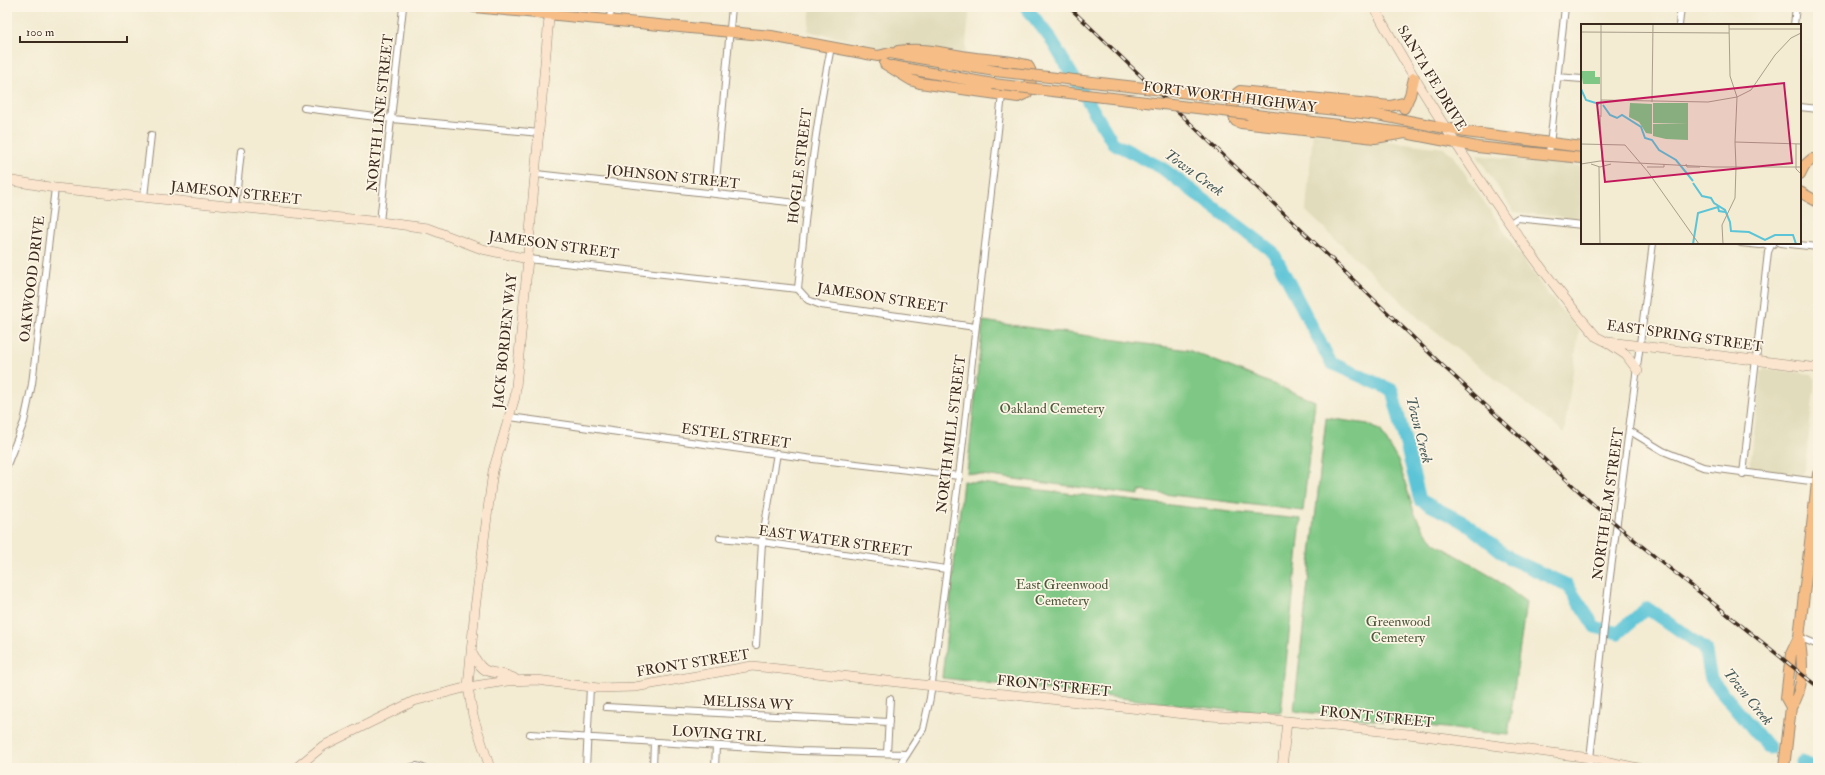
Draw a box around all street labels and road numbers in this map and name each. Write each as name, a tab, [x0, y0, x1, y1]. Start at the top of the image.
street label: SANTA FE DRIVE	[1394, 22, 1470, 134]
street label: NORTH LINE STREET	[363, 33, 397, 193]
street label: FORT WORTH HIGHWAY	[1142, 78, 1318, 116]
street label: HOGLE STREET	[784, 107, 816, 225]
street label: JOHNSON STREET	[604, 161, 741, 193]
street label: JAMESON STREET	[169, 178, 303, 208]
street label: OAKWOOD DRIVE	[16, 215, 48, 343]
street label: JAMESON STREET	[487, 227, 621, 263]
street label: JACK BORDEN WAY	[489, 272, 521, 411]
street label: JAMESON STREET	[815, 279, 949, 317]
street label: EAST SPRING STREET	[1606, 317, 1765, 355]
street label: NORTH MILL STREET	[933, 353, 969, 514]
street label: ESTEL STREET	[680, 420, 792, 452]
street label: NORTH ELM STREET	[1589, 426, 1627, 581]
street label: EAST WATER STREET	[757, 522, 913, 560]
street label: FRONT STREET	[635, 646, 751, 680]
street label: FRONT STREET	[996, 672, 1112, 700]
street label: MELISSA WY	[702, 692, 794, 714]
street label: FRONT STREET	[1319, 703, 1435, 731]
street label: LOVING TRL	[671, 722, 767, 746]

